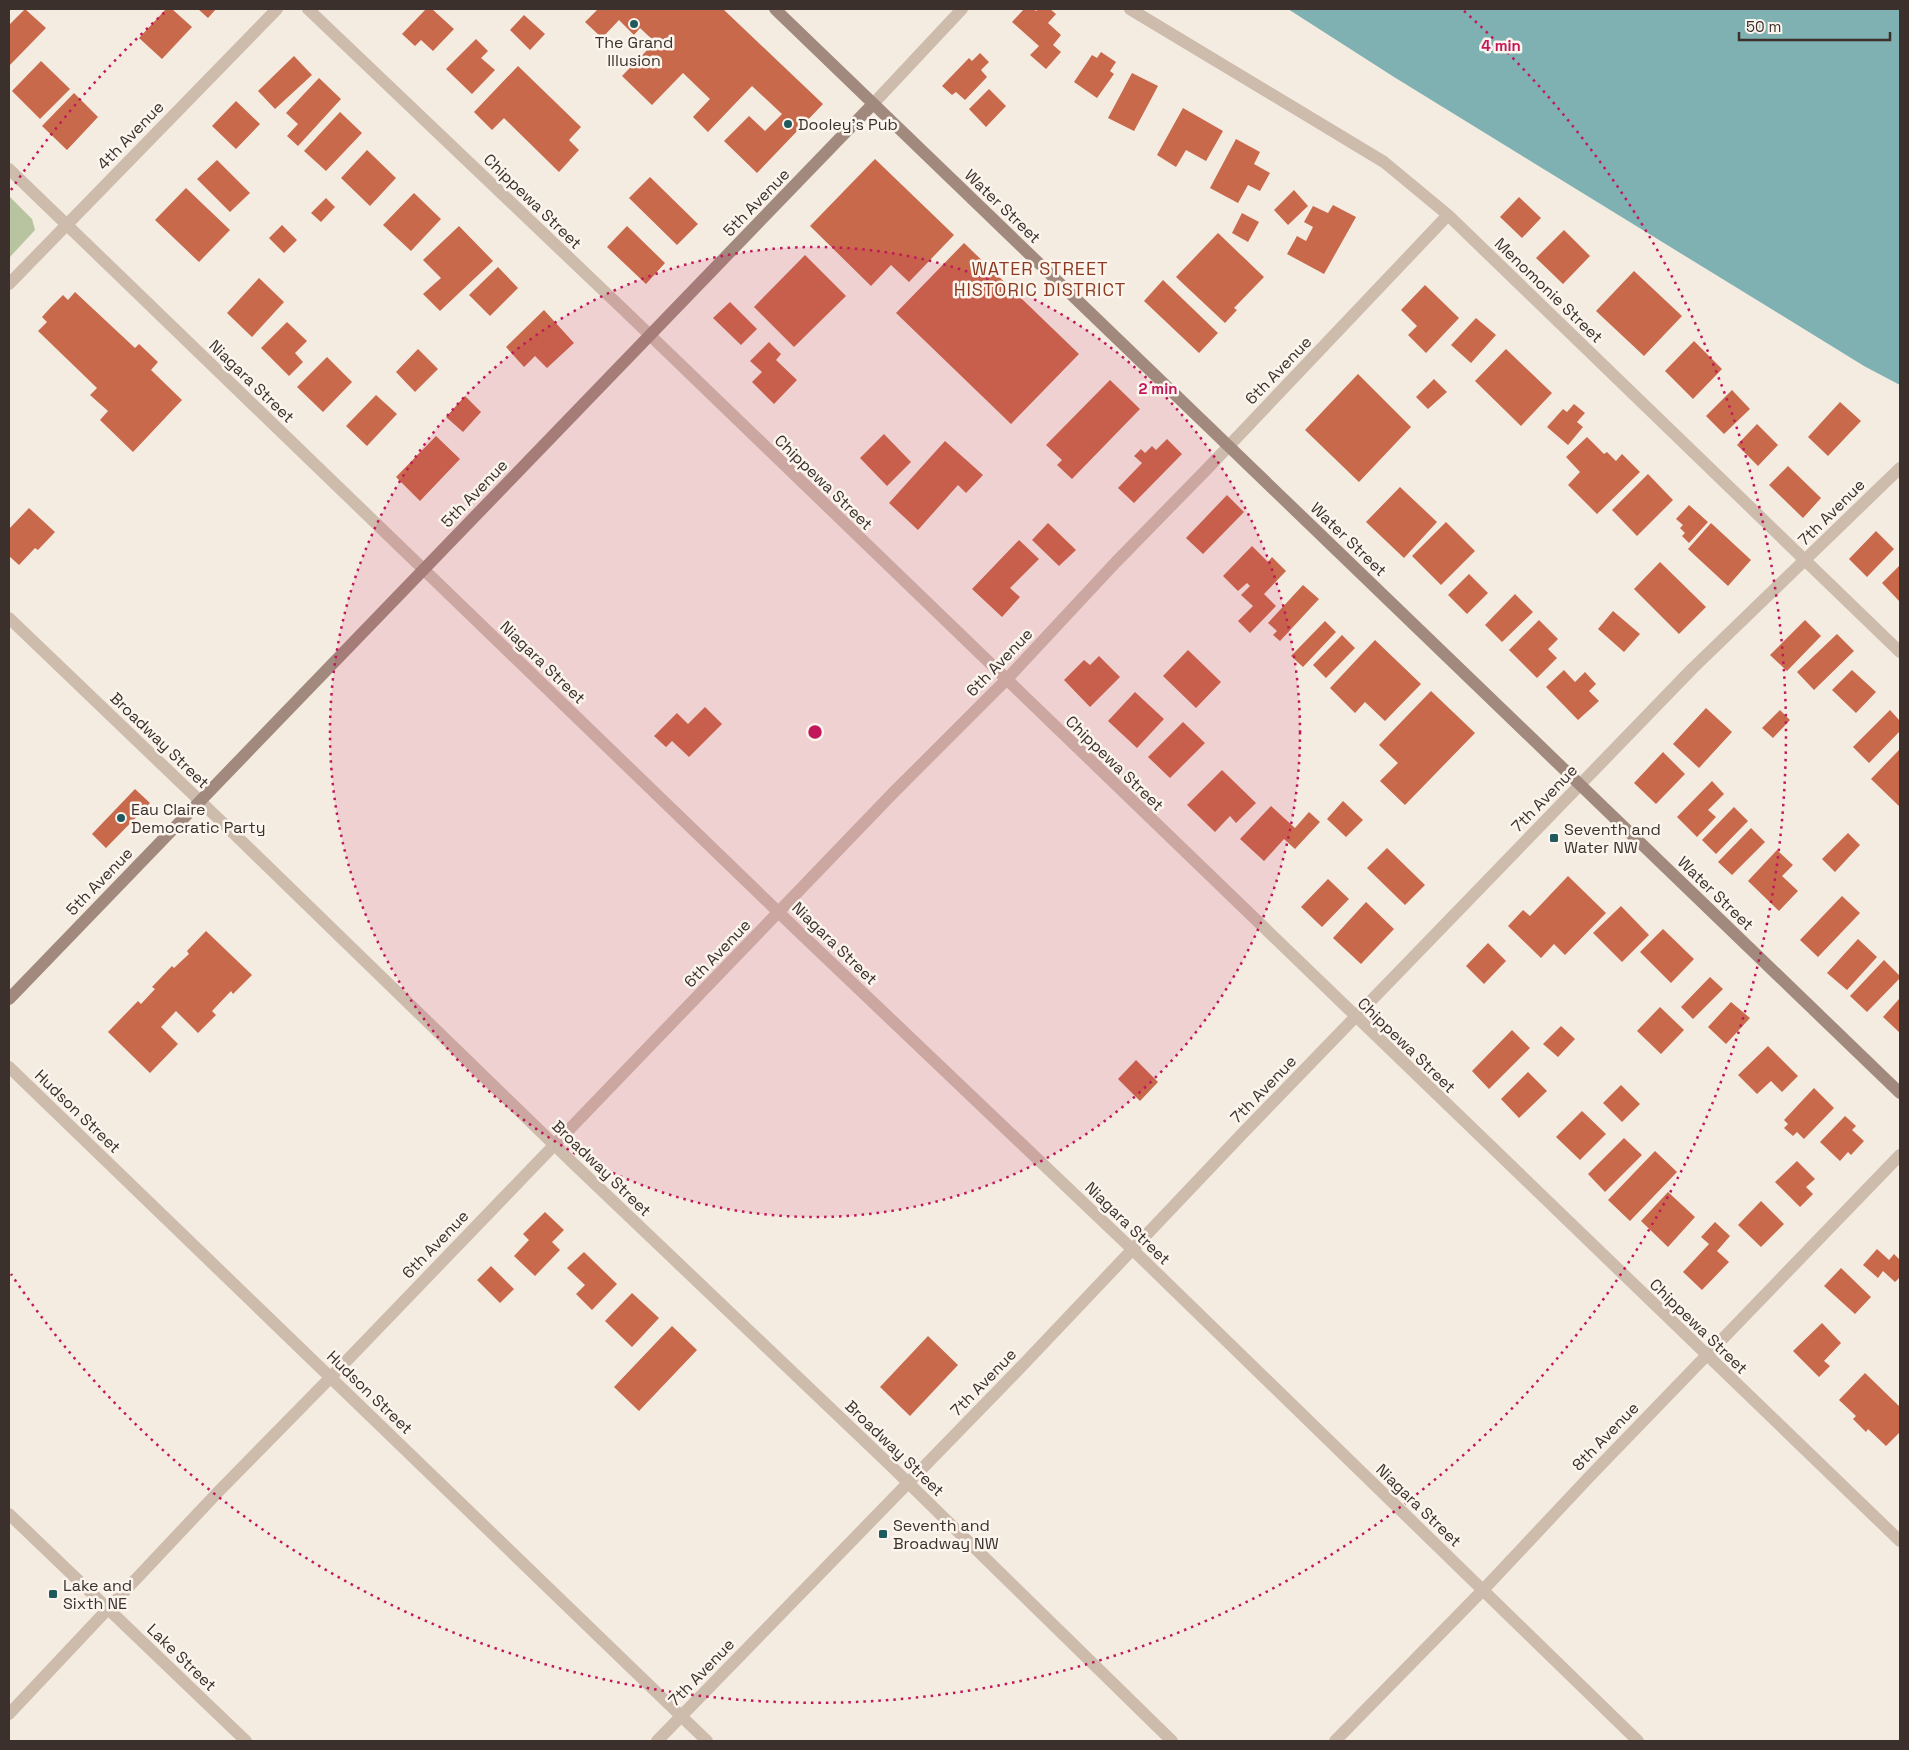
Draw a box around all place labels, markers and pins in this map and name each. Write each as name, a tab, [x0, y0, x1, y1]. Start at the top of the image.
marker: The Grand Illusion	[628, 18, 640, 30]
place label: The Grand Illusion	[595, 32, 673, 71]
place label: Dooley's Pub	[798, 114, 898, 135]
marker: Dooley's Pub	[782, 118, 794, 130]
centre of rings	[806, 723, 824, 741]
place label: Eau Claire Democratic Party	[131, 799, 266, 838]
marker: Eau Claire Democratic Party	[115, 812, 127, 824]
place label: Seventh and Water NW	[1564, 819, 1661, 858]
marker: Seventh and Water NW	[1548, 832, 1560, 844]
place label: Seventh and Broadway NW	[893, 1515, 999, 1554]
marker: Seventh and Broadway NW	[877, 1528, 889, 1540]
place label: Lake and Sixth NE	[63, 1575, 132, 1614]
marker: Lake and Sixth NE	[47, 1588, 59, 1600]

